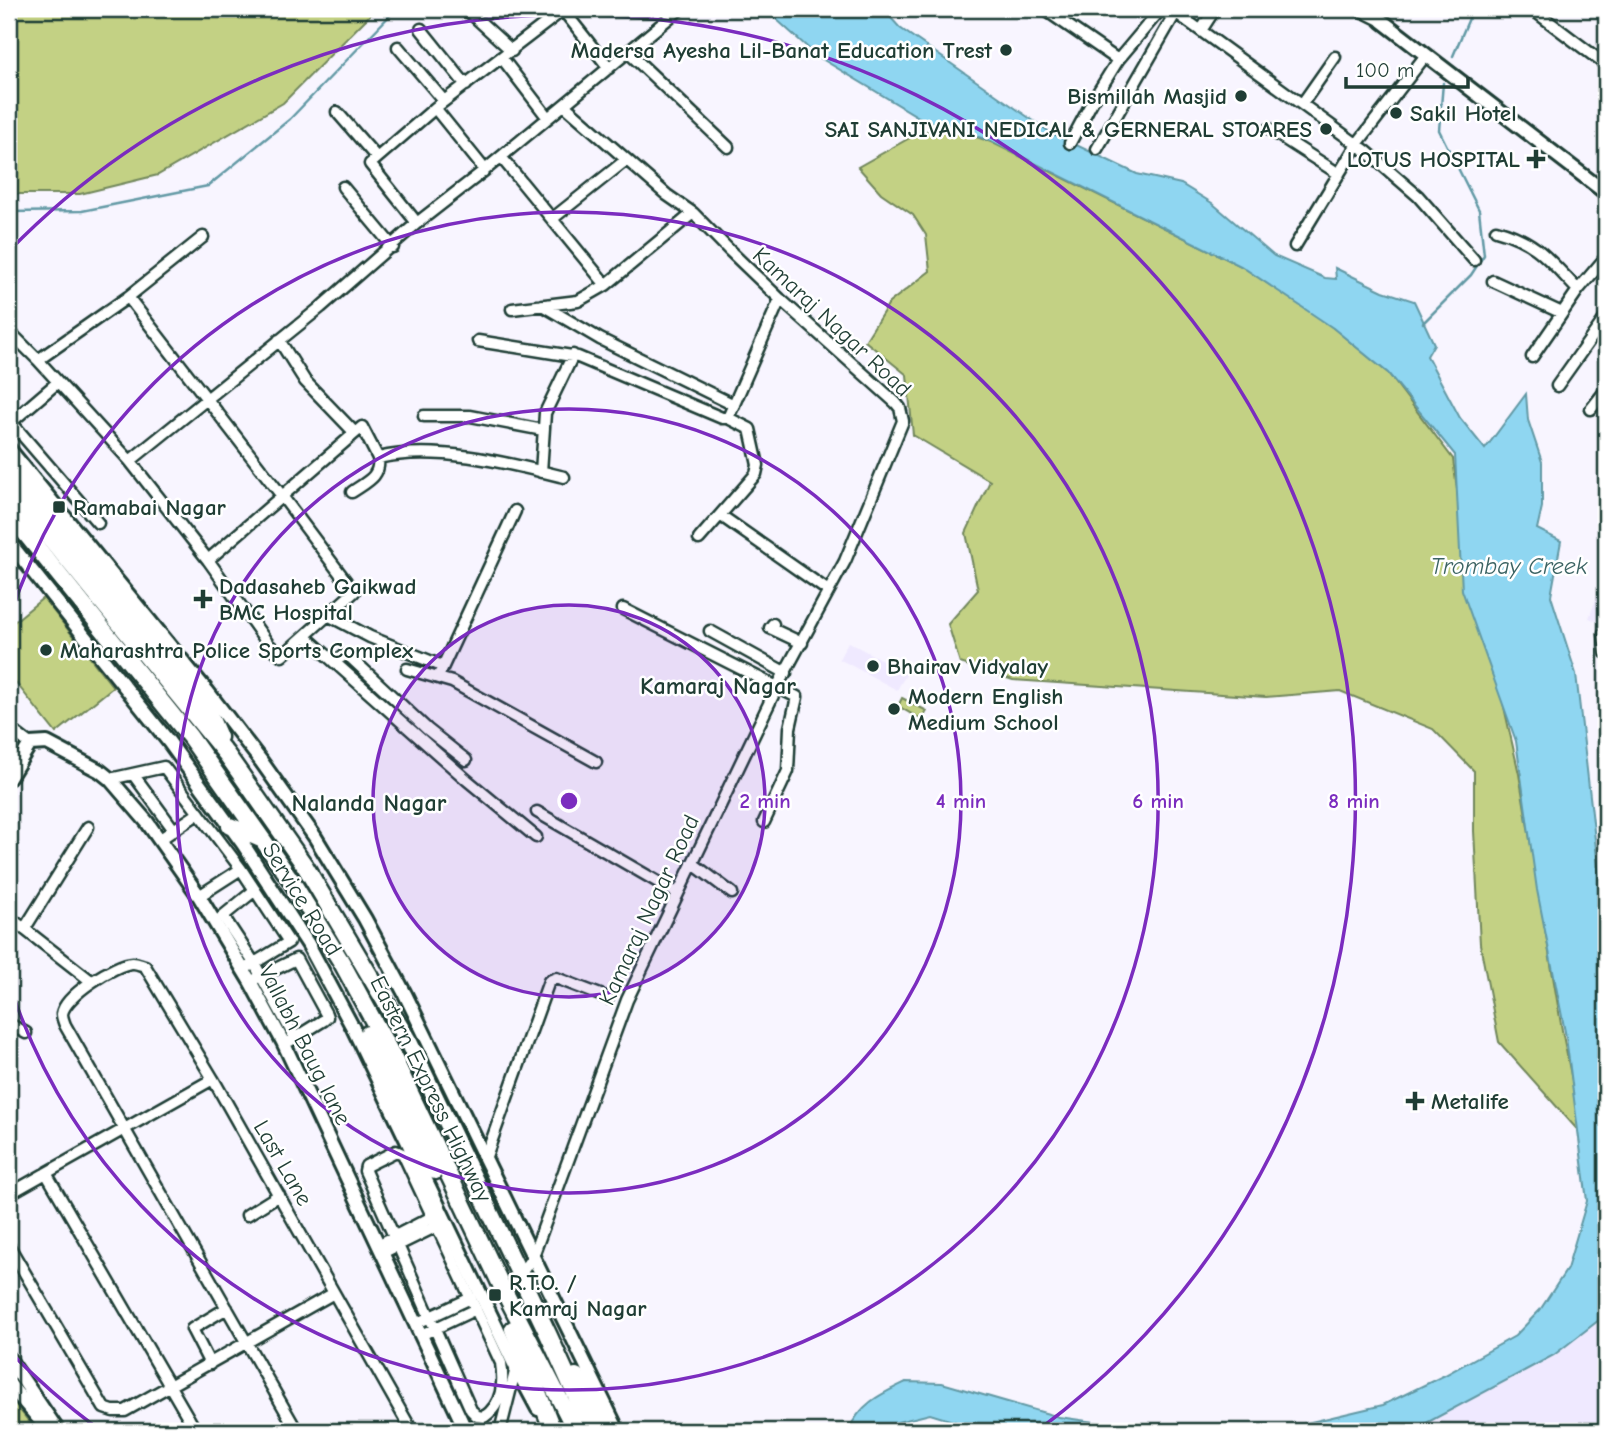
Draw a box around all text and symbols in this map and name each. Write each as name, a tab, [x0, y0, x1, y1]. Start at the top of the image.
place label: Madersa Ayesha Lil-Banat Education Trest	[571, 37, 992, 64]
marker: Madersa Ayesha Lil-Banat Education Trest	[998, 42, 1014, 58]
scale bar	[1346, 46, 1468, 90]
text: 100 m	[1356, 58, 1414, 82]
place label: Bismillah Masjid	[1067, 83, 1227, 110]
marker: Bismillah Masjid	[1233, 88, 1249, 104]
place label: Sakil Hotel	[1410, 100, 1517, 127]
marker: Sakil Hotel	[1388, 105, 1404, 121]
place label: SAI SANJIVANI NEDICAL & GERNERAL STOARES	[825, 116, 1312, 143]
marker: SAI SANJIVANI NEDICAL & GERNERAL STOARES	[1318, 121, 1334, 137]
place label: LOTUS HOSPITAL	[1347, 146, 1520, 173]
marker: LOTUS HOSPITAL	[1526, 149, 1546, 169]
street label: Kamaraj Nagar Road	[747, 242, 917, 402]
place label: Ramabai Nagar	[73, 494, 227, 521]
marker: Ramabai Nagar	[51, 499, 67, 515]
water label: Trombay Creek	[1430, 552, 1588, 580]
place label: Dadasaheb Gaikwad BMC Hospital	[219, 573, 417, 626]
marker: Dadasaheb Gaikwad BMC Hospital	[193, 589, 213, 609]
place label: Maharashtra Police Sports Complex	[60, 637, 414, 664]
marker: Maharashtra Police Sports Complex	[38, 642, 54, 658]
place label: Bhairav Vidyalay	[887, 653, 1049, 680]
marker: Bhairav Vidyalay	[865, 658, 881, 674]
district label: Kamaraj Nagar	[640, 672, 796, 700]
place label: Modern English Medium School	[908, 683, 1063, 736]
marker: Modern English Medium School	[886, 701, 902, 717]
district label: Nalanda Nagar	[292, 789, 447, 817]
centre of rings	[557, 789, 581, 813]
text: 2 min	[739, 789, 791, 813]
text: 4 min	[936, 789, 986, 813]
text: 6 min	[1132, 789, 1184, 813]
text: 8 min	[1328, 789, 1380, 813]
street label: Kamaraj Nagar Road	[593, 811, 705, 1009]
street label: Service Road	[257, 838, 347, 960]
street label: Vallabh Baug lane	[253, 960, 357, 1130]
street label: Eastern Express Highway	[364, 972, 498, 1207]
place label: Metalife	[1431, 1088, 1509, 1115]
marker: Metalife	[1405, 1091, 1425, 1111]
street label: Last Lane	[248, 1116, 318, 1210]
place label: R.T.O. / Kamraj Nagar	[509, 1269, 647, 1322]
marker: R.T.O. / Kamraj Nagar	[487, 1287, 503, 1303]

